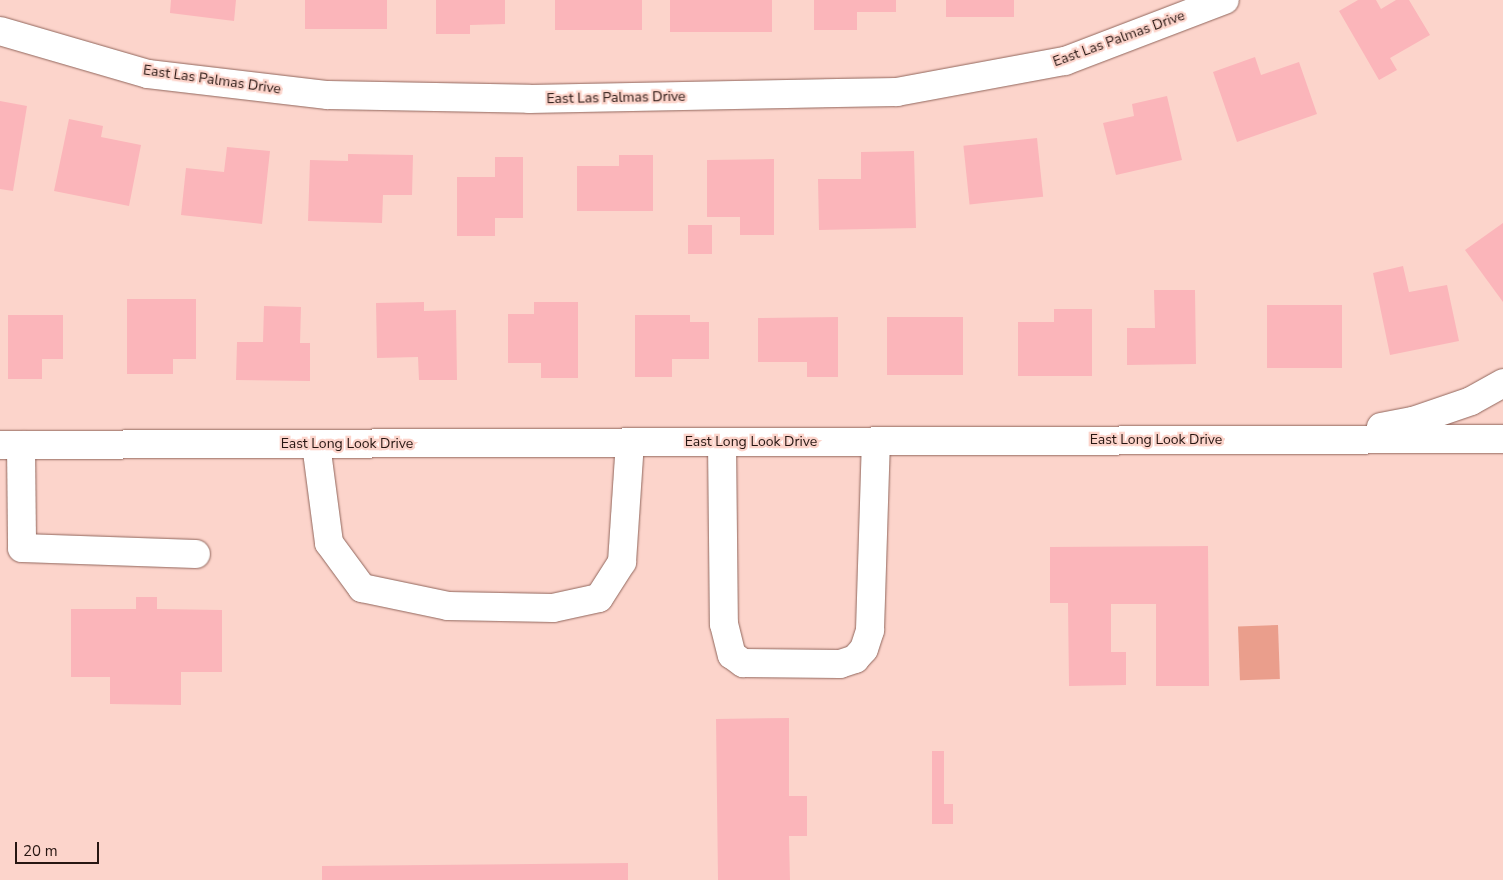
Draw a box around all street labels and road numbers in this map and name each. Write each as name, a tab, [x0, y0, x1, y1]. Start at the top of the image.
street label: East Las Palmas Drive	[1051, 7, 1187, 71]
street label: East Las Palmas Drive	[142, 62, 282, 98]
street label: East Las Palmas Drive	[546, 88, 686, 108]
street label: East Long Look Drive	[1090, 432, 1222, 448]
street label: East Long Look Drive	[685, 434, 817, 450]
street label: East Long Look Drive	[281, 436, 413, 452]

